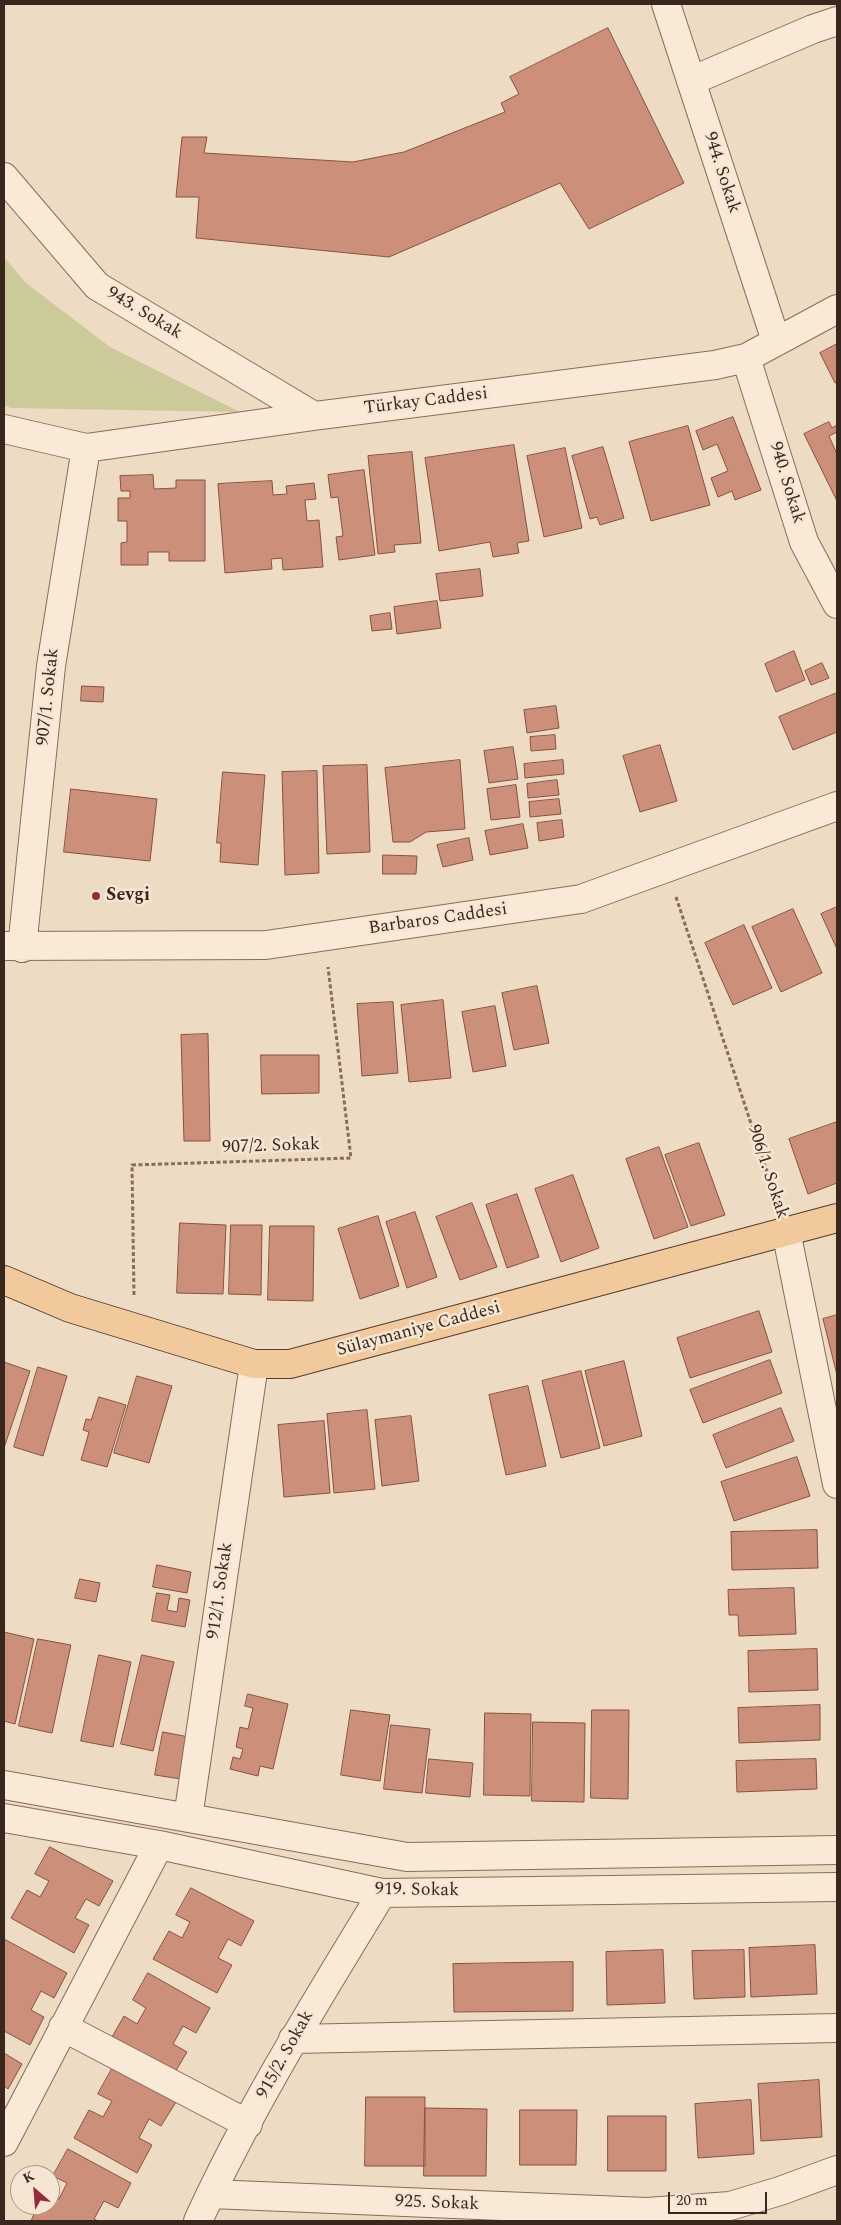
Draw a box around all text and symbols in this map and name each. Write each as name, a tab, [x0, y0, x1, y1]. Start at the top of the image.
street label: 944. Sokak	[698, 130, 744, 216]
street label: 943. Sokak	[102, 283, 186, 345]
street label: Türkay Caddesi	[363, 384, 489, 420]
street label: 940. Sokak	[763, 440, 809, 526]
street label: 907/1. Sokak	[33, 647, 65, 747]
place label: Sevgi	[106, 885, 150, 907]
marker: Sevgi	[90, 890, 102, 902]
street label: Barbaros Caddesi	[367, 900, 509, 940]
street label: 906/1. Sokak	[742, 1122, 792, 1222]
street label: 907/2. Sokak	[222, 1135, 320, 1159]
street label: Sülaymaniye Caddesi	[335, 1298, 503, 1362]
street label: 912/1. Sokak	[204, 1541, 238, 1641]
street label: 919. Sokak	[375, 1879, 459, 1903]
street label: 915/2. Sokak	[253, 2007, 319, 2103]
north arrow	[10, 2165, 60, 2215]
text: K	[19, 2165, 38, 2189]
scale bar	[671, 2182, 770, 2214]
text: 20 m	[676, 2189, 708, 2212]
street label: 925. Sokak	[395, 2192, 479, 2216]

